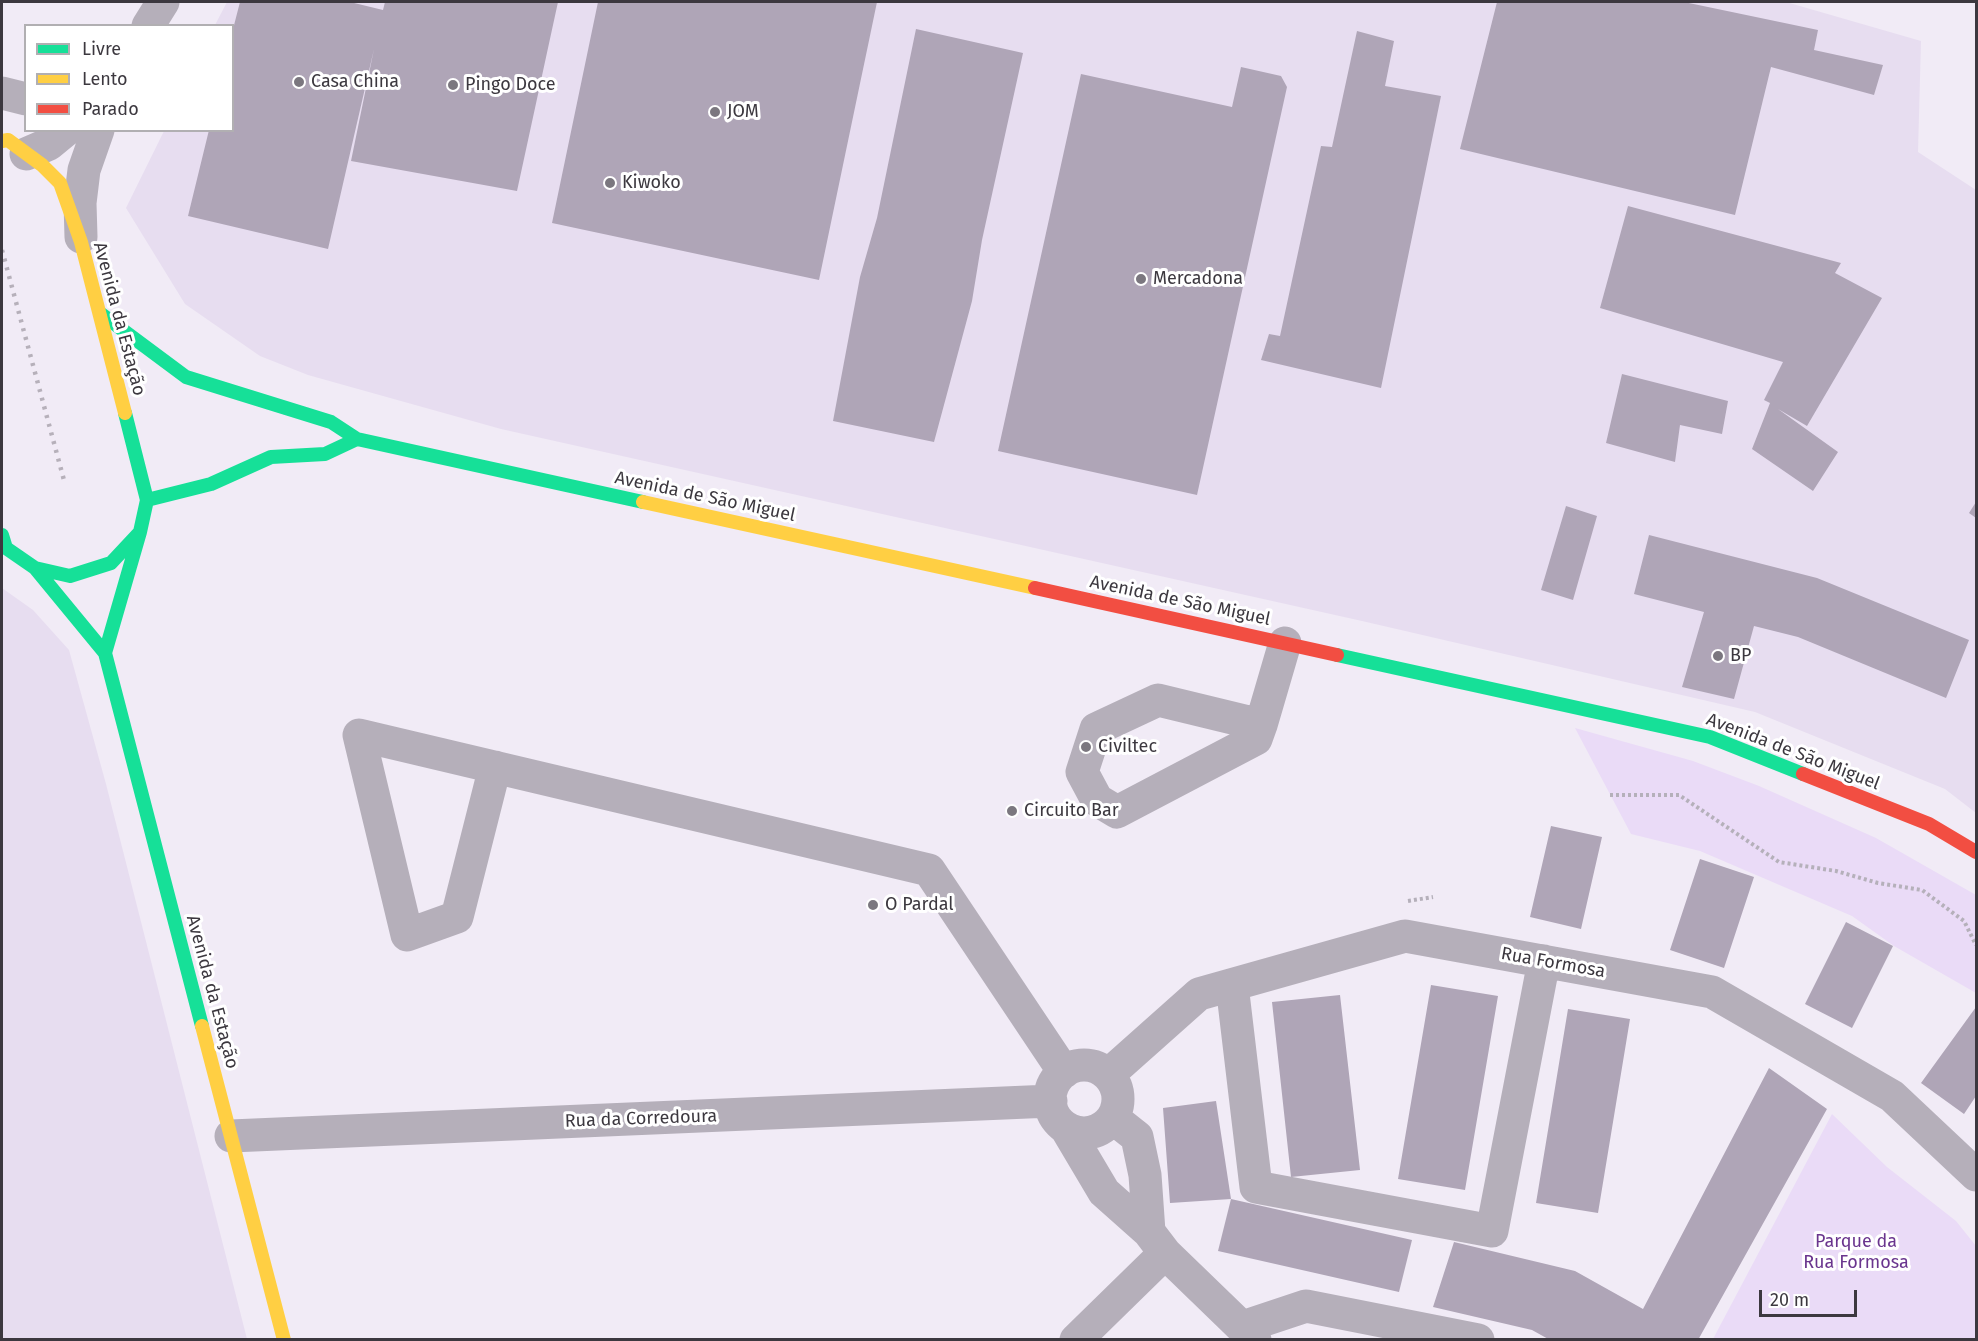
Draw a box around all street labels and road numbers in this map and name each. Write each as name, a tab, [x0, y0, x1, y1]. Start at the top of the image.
street label: Avenida da Estação	[88, 240, 150, 398]
street label: Avenida de São Miguel	[613, 467, 797, 527]
street label: Avenida de São Miguel	[1088, 571, 1272, 631]
street label: Avenida de São Miguel	[1703, 709, 1883, 795]
street label: Avenida da Estação	[181, 913, 243, 1071]
street label: Rua Formosa	[1499, 943, 1607, 983]
street label: Rua da Corredoura	[564, 1106, 718, 1132]

